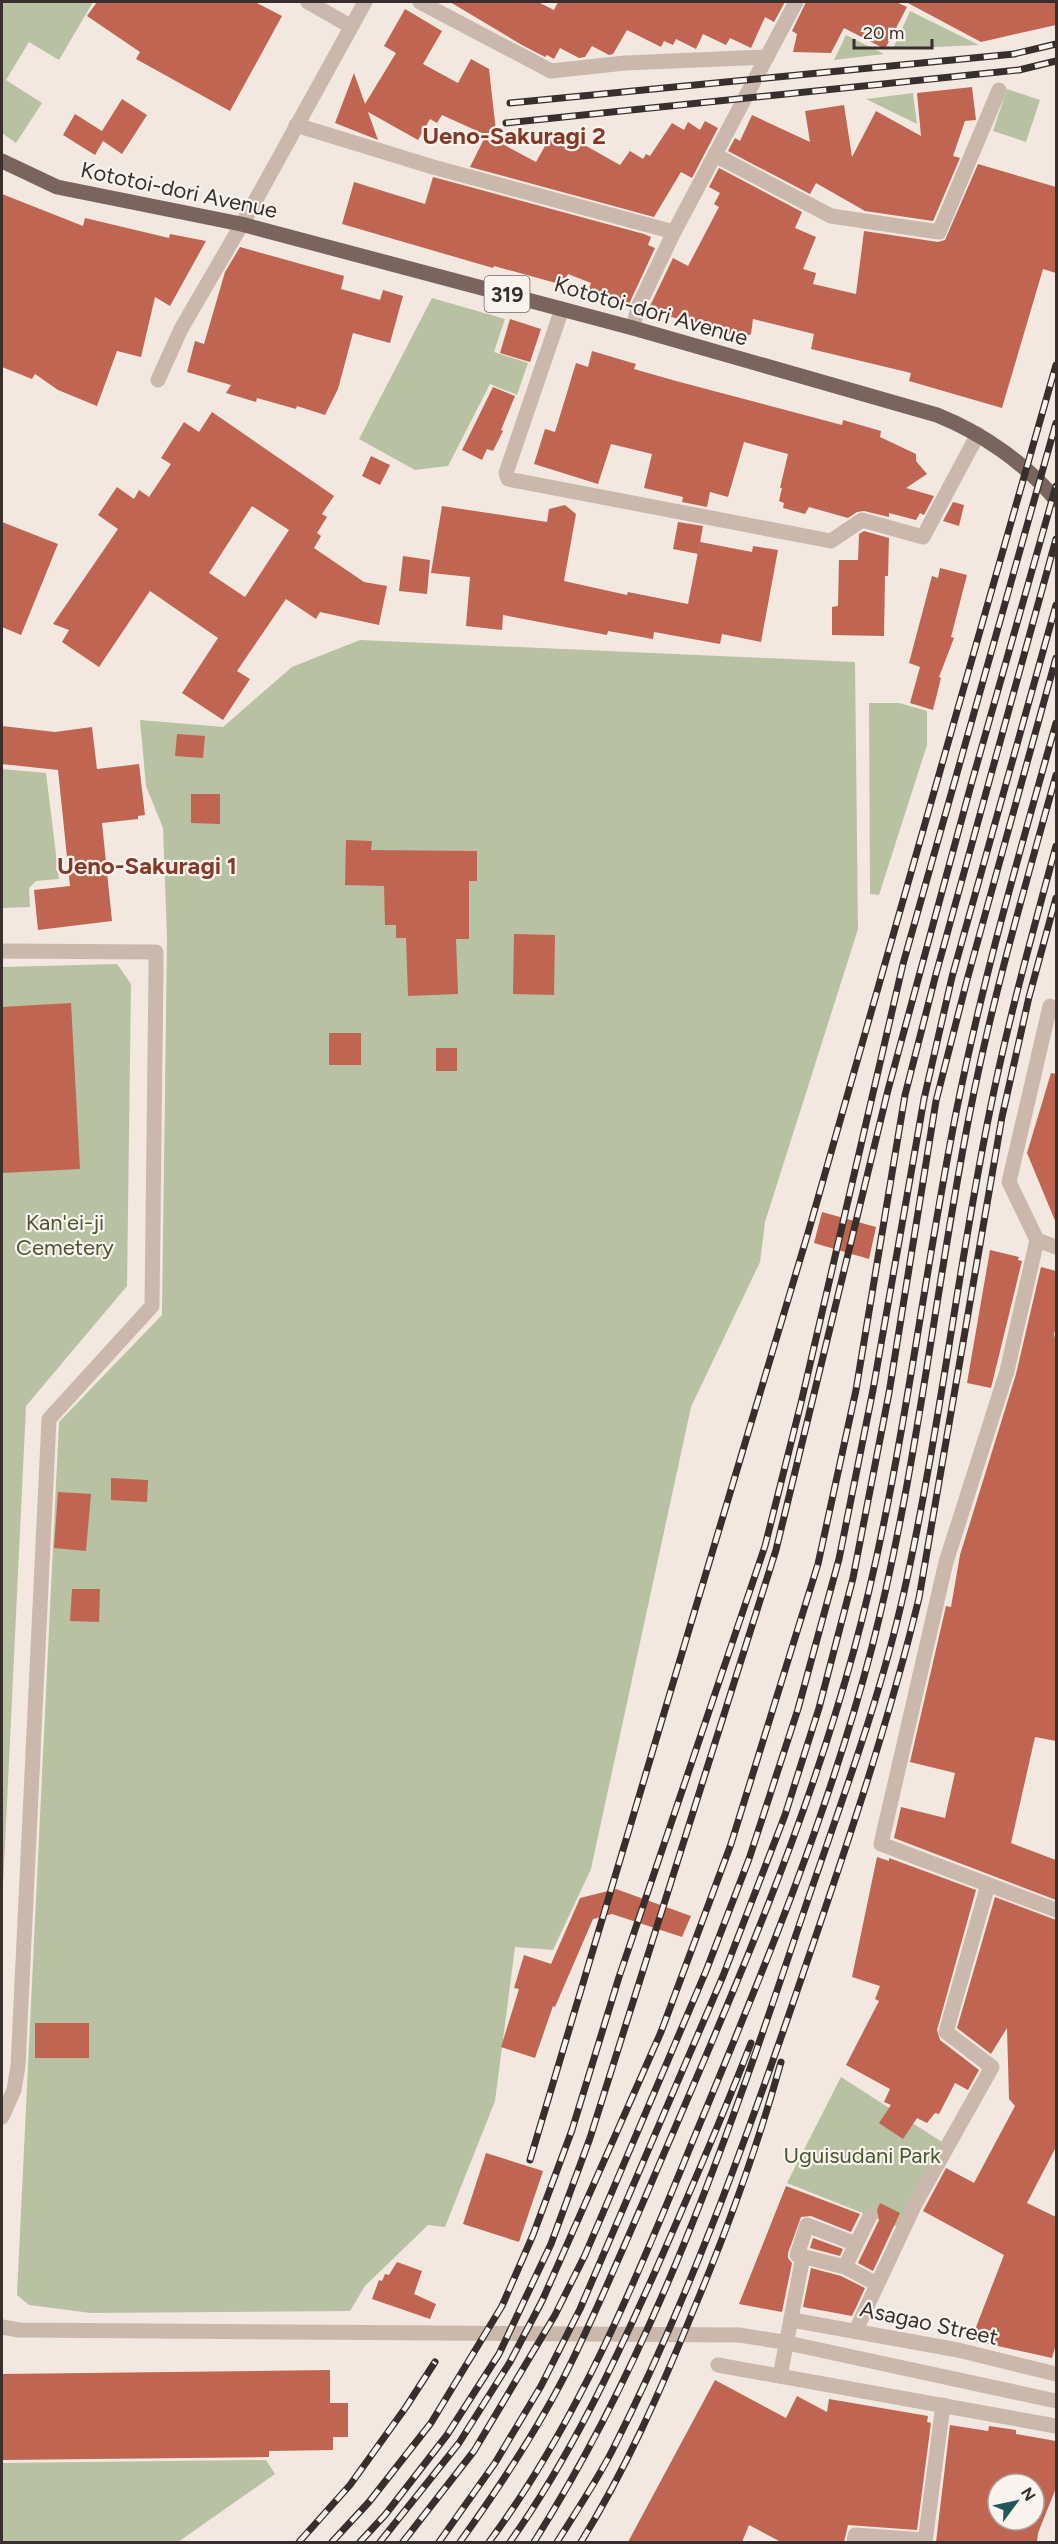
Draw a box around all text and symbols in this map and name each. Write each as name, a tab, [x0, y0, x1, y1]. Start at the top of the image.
scale bar	[854, 12, 932, 50]
text: 20 m	[863, 22, 904, 44]
district label: Ueno-Sakuragi 2	[422, 121, 606, 150]
street label: Kototoi-dori Avenue	[78, 156, 280, 224]
street label: Kototoi-dori Avenue	[551, 270, 751, 352]
road number: 319	[484, 276, 530, 312]
district label: Ueno-Sakuragi 1	[57, 851, 237, 880]
park label: Kan'ei-ji Cemetery	[16, 1209, 114, 1261]
park label: Uguisudani Park	[783, 2142, 941, 2169]
street label: Asagao Street	[858, 2295, 1000, 2351]
north arrow	[986, 2472, 1046, 2532]
text: N	[1017, 2484, 1039, 2504]

